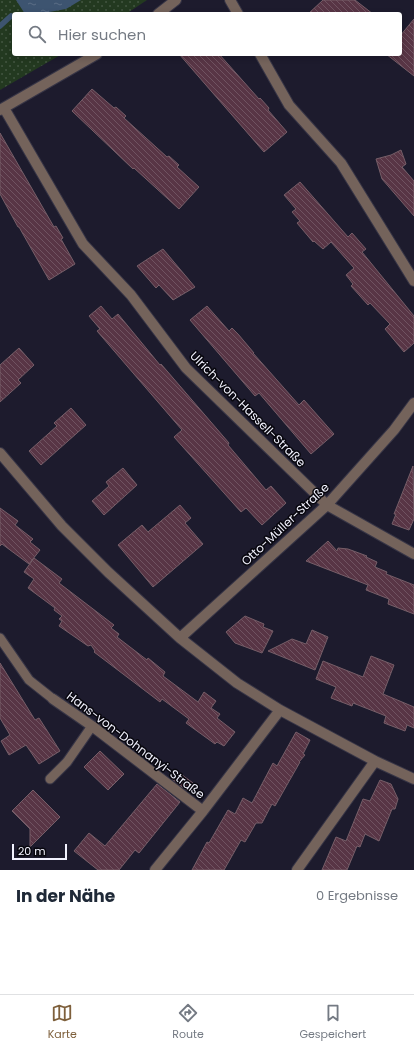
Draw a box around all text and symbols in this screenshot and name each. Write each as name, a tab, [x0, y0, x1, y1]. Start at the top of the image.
search box	[12, 12, 402, 56]
icon: search	[26, 23, 48, 45]
text: Hier suchen	[58, 24, 146, 45]
street label: Ulrich-von-Hassell-Straße	[186, 347, 310, 471]
street label: Otto-Müller-Straße	[237, 479, 333, 569]
street label: Hans-von-Dohnanyi-Straße	[63, 687, 209, 803]
scale bar	[12, 842, 67, 861]
text: 20 m	[18, 843, 46, 859]
text: In der Nähe	[16, 884, 115, 908]
text: 0 Ergebnisse	[316, 886, 398, 905]
tab: Karte	[48, 1002, 77, 1043]
tab: Route	[172, 1002, 204, 1043]
tab: Gespeichert	[299, 1002, 366, 1043]

